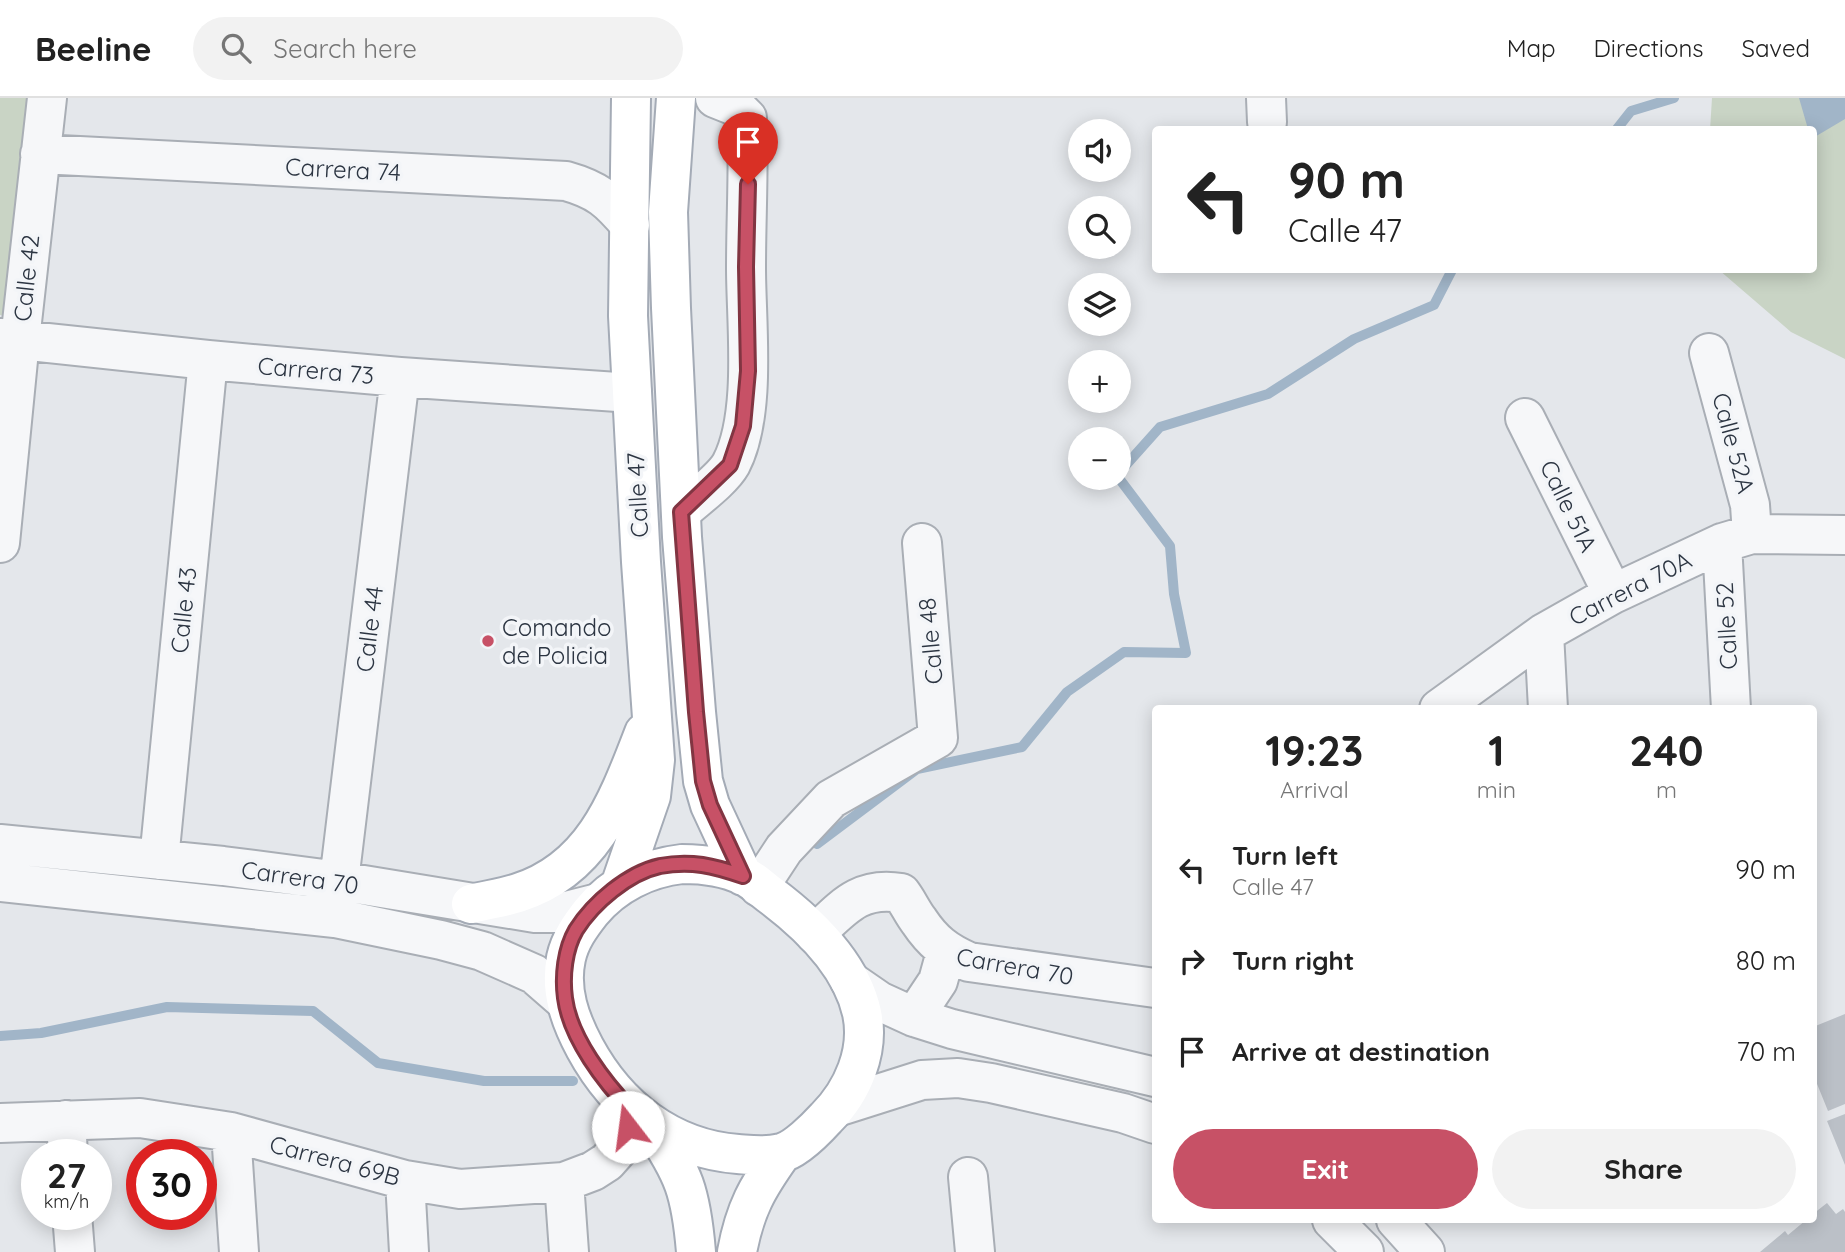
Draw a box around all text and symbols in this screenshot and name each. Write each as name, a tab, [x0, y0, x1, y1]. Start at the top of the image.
search box	[193, 17, 683, 80]
text: Beeline	[35, 28, 151, 69]
icon: search	[217, 29, 255, 67]
text: Search here	[273, 32, 417, 65]
text: Map	[1507, 33, 1556, 63]
text: Directions	[1594, 33, 1704, 63]
text: Saved	[1742, 33, 1810, 63]
pin	[718, 112, 778, 184]
map controls	[1068, 119, 1131, 490]
button: sound	[1068, 119, 1131, 182]
icon: arrive	[729, 123, 767, 161]
text: 90 m	[1288, 149, 1405, 210]
street label: Carrera 74	[284, 151, 402, 187]
icon: left	[1173, 154, 1264, 245]
button: search	[1068, 196, 1131, 259]
text: Calle 47	[1288, 210, 1402, 250]
street label: Calle 42	[7, 233, 45, 323]
button: layers	[1068, 273, 1131, 336]
street label: Carrera 73	[257, 350, 375, 390]
button: +	[1068, 350, 1131, 413]
street label: Calle 52A	[1706, 389, 1762, 497]
button: −	[1068, 427, 1131, 490]
street label: Calle 47	[620, 452, 654, 538]
street label: Calle 51A	[1534, 455, 1604, 557]
street label: Carrera 70A	[1564, 544, 1696, 632]
street label: Calle 43	[164, 565, 202, 655]
street label: Calle 52	[1709, 582, 1743, 670]
street label: Calle 44	[349, 584, 389, 674]
street label: Calle 48	[911, 596, 949, 686]
place label: Comando de Policia	[502, 612, 612, 670]
marker: Comando de Policia	[480, 633, 496, 649]
text: 19:23	[1265, 724, 1363, 777]
text: 1	[1488, 724, 1505, 777]
text: 240	[1629, 724, 1704, 777]
text: Arrival	[1280, 775, 1349, 804]
text: min	[1477, 775, 1516, 804]
text: m	[1656, 775, 1677, 804]
text: Turn left	[1232, 839, 1339, 872]
icon: left	[1173, 851, 1211, 889]
text: 90 m	[1735, 853, 1796, 886]
street label: Carrera 70	[239, 854, 361, 900]
text: Calle 47	[1232, 872, 1314, 901]
street label: Carrera 70	[954, 941, 1076, 991]
icon: right	[1173, 942, 1211, 980]
text: Turn right	[1232, 944, 1354, 977]
text: 80 m	[1736, 944, 1796, 977]
icon: arrive	[1173, 1033, 1211, 1071]
text: Arrive at destination	[1232, 1035, 1490, 1068]
text: 70 m	[1736, 1035, 1796, 1068]
position arrow	[591, 1090, 665, 1164]
street label: Carrera 69B	[267, 1128, 403, 1192]
button: Exit	[1173, 1129, 1478, 1209]
button: Share	[1492, 1129, 1796, 1209]
speed limit sign: 30	[126, 1139, 217, 1230]
text: 27	[47, 1153, 86, 1197]
text: km/h	[44, 1190, 89, 1213]

